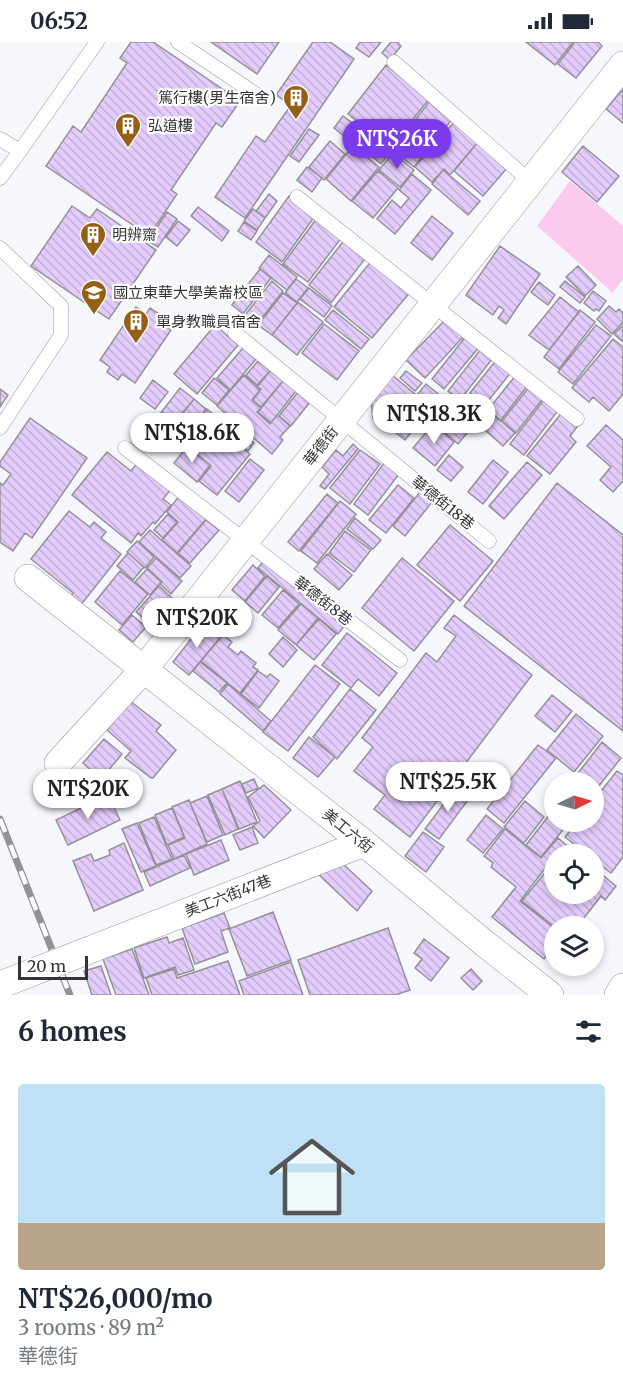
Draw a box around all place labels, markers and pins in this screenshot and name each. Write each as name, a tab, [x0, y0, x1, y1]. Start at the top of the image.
building icon: 篤行樓(男生宿舍)	[281, 83, 311, 121]
place label: 篤行樓(男生宿舍)	[158, 88, 276, 107]
building icon: 弘道樓	[113, 111, 143, 149]
place label: 弘道樓	[148, 116, 193, 135]
pin: NT$26K	[348, 119, 446, 170]
building icon: 明辨齋	[78, 220, 108, 258]
place label: 明辨齋	[112, 225, 157, 244]
school or university icon: 國立東華大學美崙校區	[79, 278, 109, 316]
place label: 國立東華大學美崙校區	[113, 283, 263, 302]
building icon: 單身教職員宿舍	[121, 307, 151, 345]
place label: 單身教職員宿舍	[156, 312, 261, 331]
pin: NT$18.3K	[372, 394, 496, 445]
pin: NT$18.6K	[130, 413, 254, 464]
pin: NT$20K	[148, 598, 246, 649]
pin: NT$25.5K	[386, 762, 510, 813]
pin: NT$20K	[39, 769, 137, 820]

